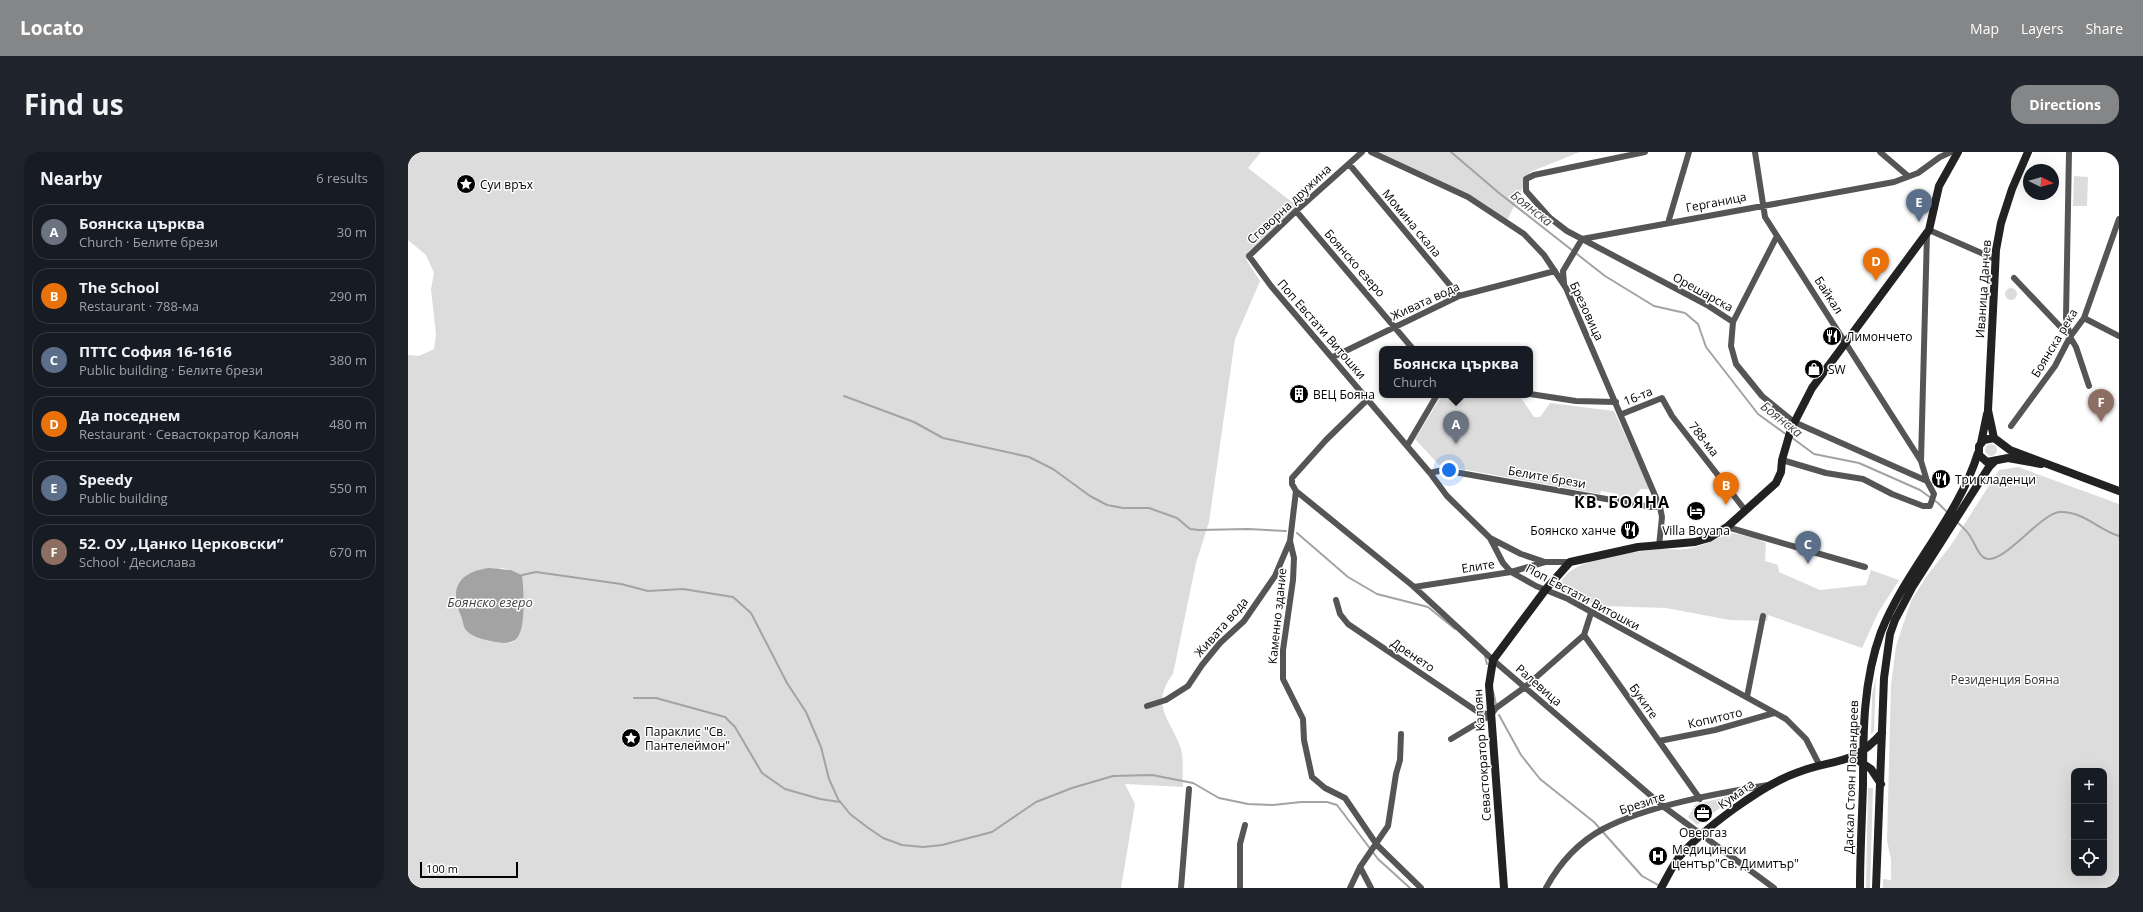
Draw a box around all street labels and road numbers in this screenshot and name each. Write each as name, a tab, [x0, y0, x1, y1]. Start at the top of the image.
street label: Сговорна дружина	[1243, 160, 1335, 248]
street label: Момина скала	[1378, 185, 1446, 261]
street label: Герганица	[1684, 188, 1748, 216]
street label: Боянско езеро	[1321, 225, 1389, 301]
street label: Иваница Данчев	[1971, 239, 1995, 339]
street label: Орешарска	[1670, 268, 1736, 316]
street label: Байкал	[1811, 273, 1847, 317]
street label: Поп Евстати Витошки	[1274, 275, 1370, 383]
street label: Живата вода	[1388, 278, 1462, 324]
street label: Брезовица	[1566, 279, 1608, 343]
street label: Боянска река	[2027, 305, 2081, 381]
street label: 16-та	[1621, 383, 1655, 409]
street label: 788-ма	[1685, 418, 1723, 460]
street label: Белите брези	[1507, 462, 1587, 492]
street label: Елите	[1460, 555, 1496, 577]
street label: Поп Евстати Витошки	[1523, 560, 1643, 634]
street label: Каменно здание	[1264, 567, 1291, 665]
street label: Живата вода	[1190, 593, 1252, 661]
street label: Дренето	[1388, 634, 1438, 676]
street label: Ралевица	[1512, 660, 1566, 710]
street label: Буките	[1626, 680, 1662, 722]
street label: Севастократор Калоян	[1469, 688, 1495, 822]
street label: Даскал Стоян Попандреев	[1840, 700, 1862, 854]
street label: Копитото	[1686, 703, 1744, 733]
street label: Кумата	[1714, 775, 1758, 813]
street label: Брезите	[1617, 788, 1667, 818]

